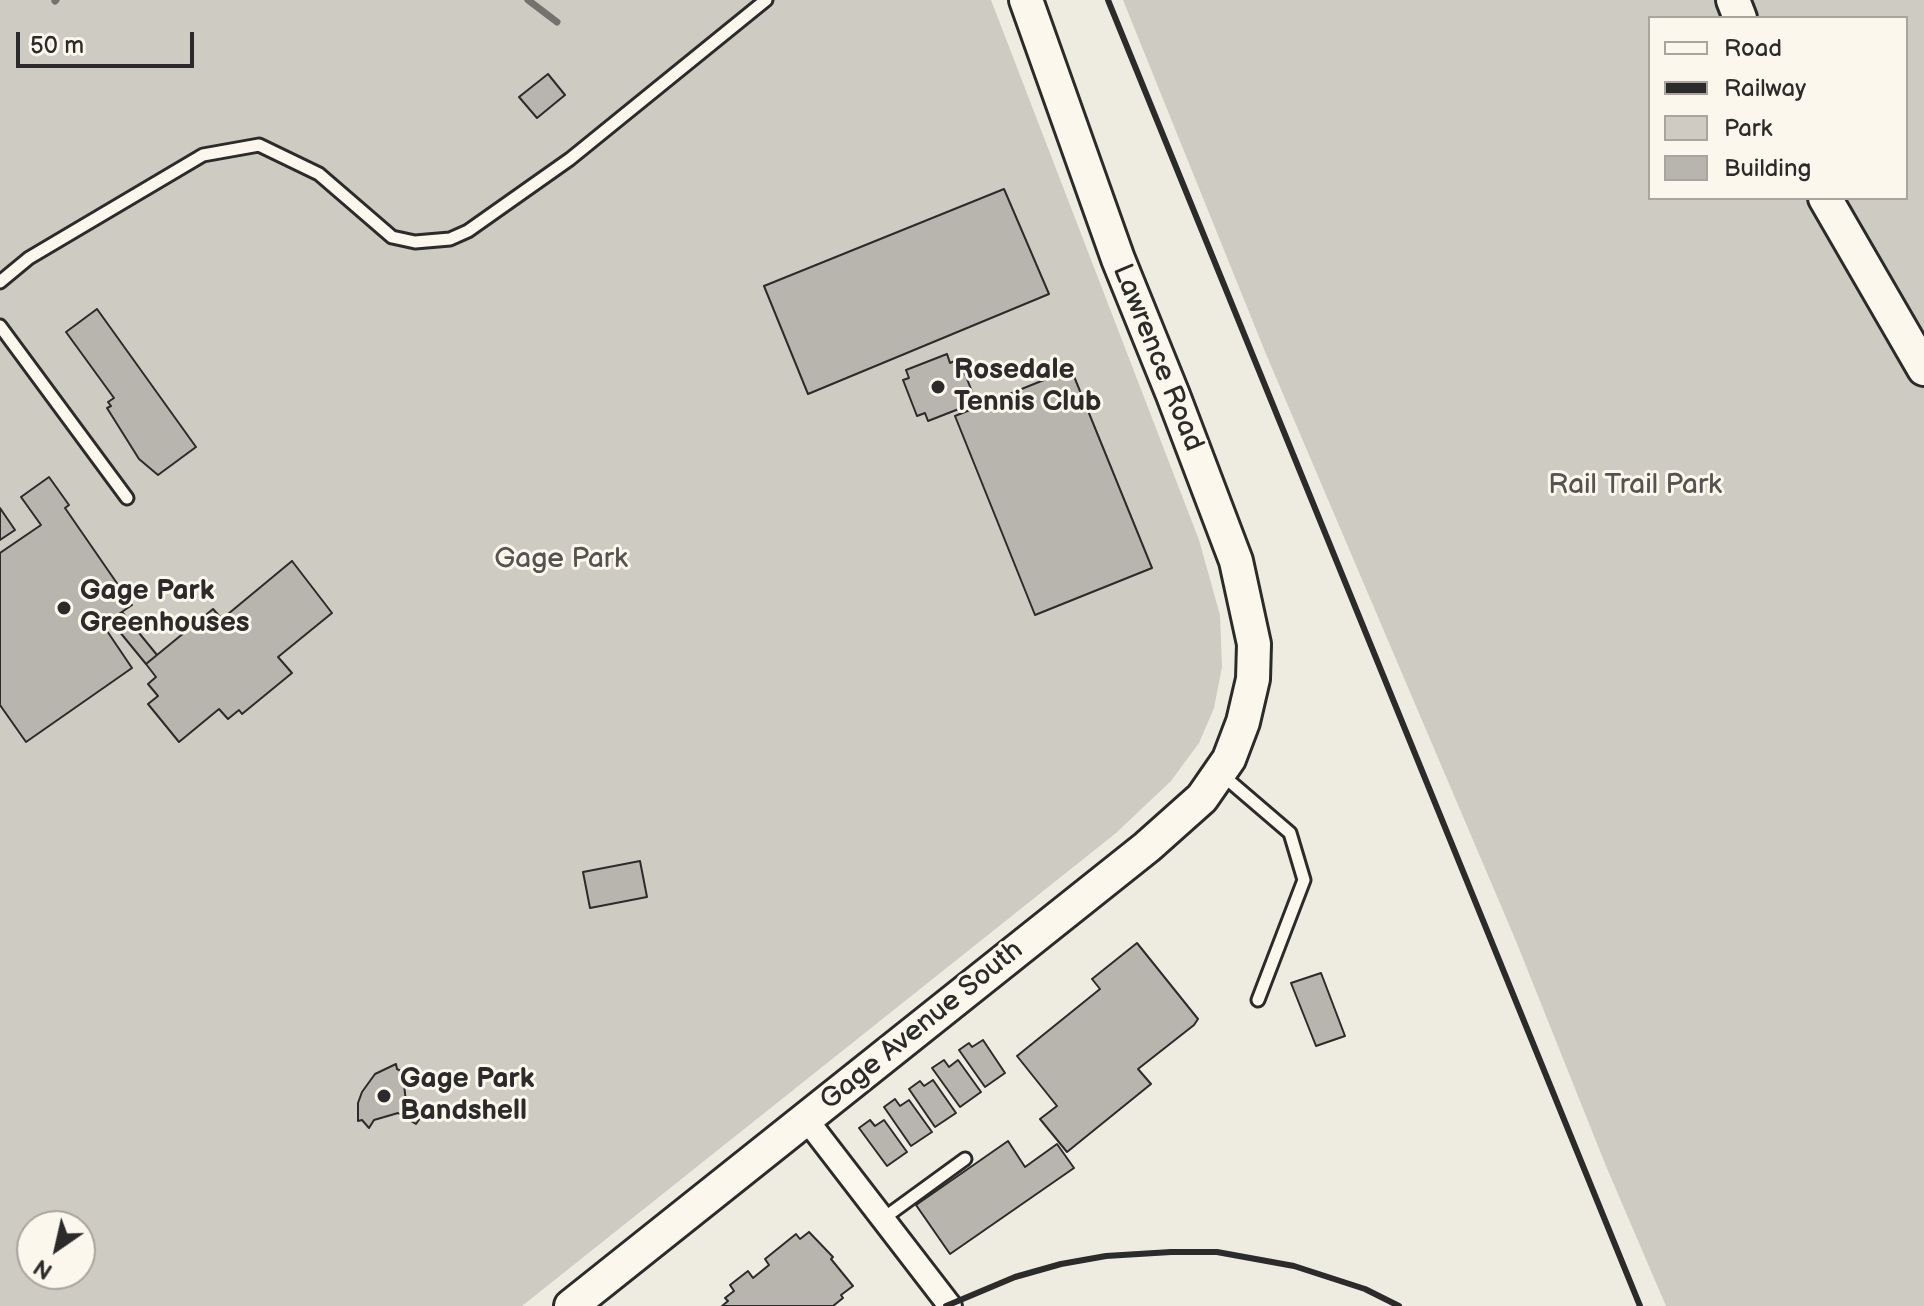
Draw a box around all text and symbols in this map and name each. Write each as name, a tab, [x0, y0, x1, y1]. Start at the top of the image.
scale bar	[20, 16, 198, 66]
legend	[1648, 16, 1908, 200]
text: 50 m	[30, 31, 84, 60]
text: Road	[1724, 34, 1782, 63]
text: Railway	[1724, 74, 1806, 103]
text: Park	[1724, 114, 1772, 143]
text: Building	[1724, 154, 1811, 183]
street label: Lawrence Road	[1104, 260, 1210, 456]
place label: Rosedale Tennis Club	[954, 354, 1101, 420]
marker: Rosedale Tennis Club	[929, 378, 947, 396]
park label: Rail Trail Park	[1548, 469, 1722, 503]
park label: Gage Park	[494, 543, 628, 577]
place label: Gage Park Greenhouses	[80, 575, 250, 641]
marker: Gage Park Greenhouses	[55, 599, 73, 617]
street label: Gage Avenue South	[814, 934, 1030, 1118]
place label: Gage Park Bandshell	[400, 1063, 534, 1129]
marker: Gage Park Bandshell	[375, 1087, 393, 1105]
north arrow	[16, 1210, 96, 1290]
text: N	[29, 1253, 58, 1284]

